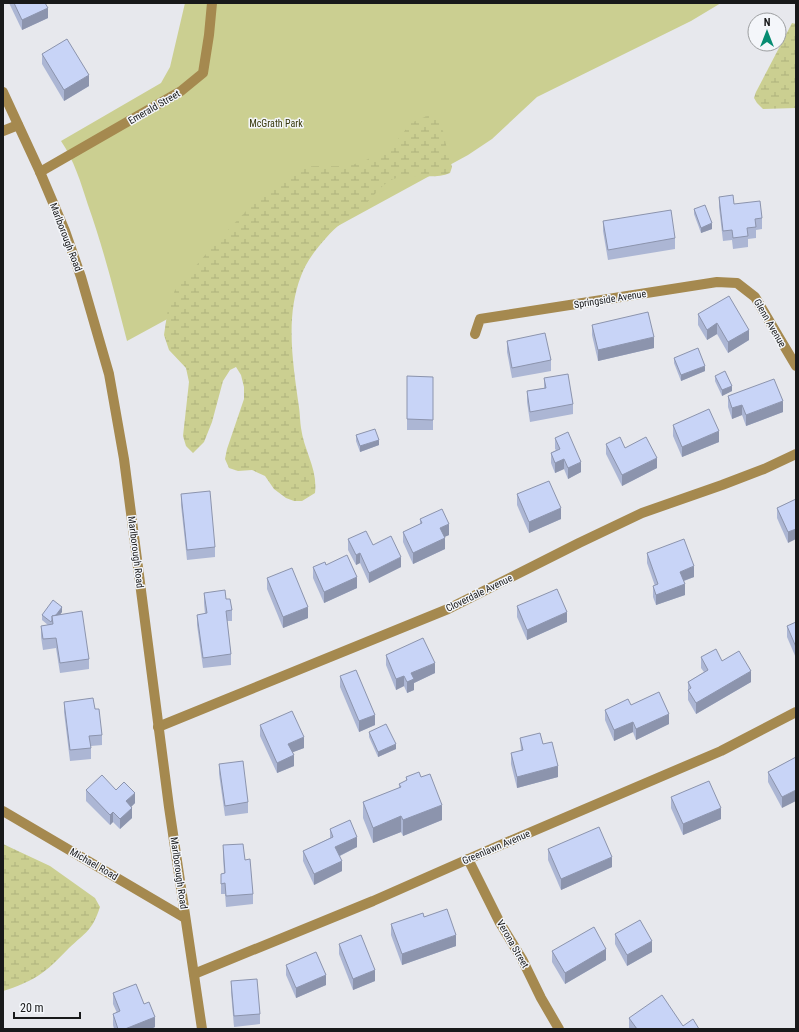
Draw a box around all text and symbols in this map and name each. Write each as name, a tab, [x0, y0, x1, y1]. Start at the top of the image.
north arrow	[747, 12, 787, 52]
text: N	[764, 16, 771, 29]
street label: Emerald Street	[126, 88, 182, 126]
park label: McGrath Park	[249, 118, 303, 129]
street label: Marlborough Road	[48, 201, 84, 273]
street label: Springside Avenue	[573, 288, 647, 310]
street label: Glenn Avenue	[752, 297, 788, 349]
street label: Marlborough Road	[126, 515, 146, 589]
street label: Cloverdale Avenue	[444, 572, 514, 614]
street label: Greenlawn Avenue	[460, 828, 532, 866]
street label: Marlborough Road	[169, 836, 190, 910]
street label: Michael Road	[68, 846, 120, 882]
street label: Verona Street	[495, 918, 531, 970]
scale bar	[14, 994, 80, 1020]
text: 20 m	[20, 1001, 44, 1015]

